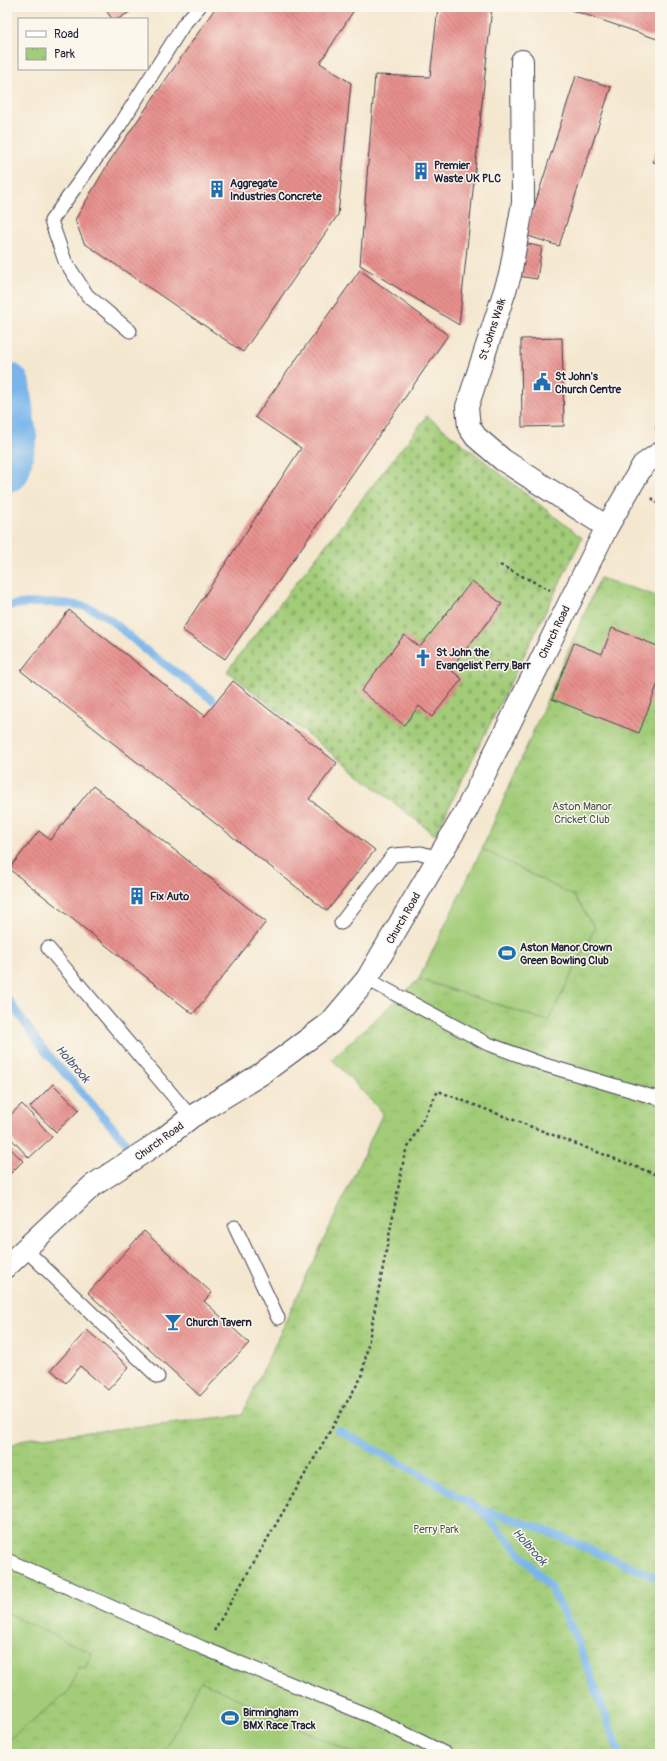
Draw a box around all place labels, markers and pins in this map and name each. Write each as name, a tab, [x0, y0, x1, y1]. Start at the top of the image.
place label: Premier Waste UK PLC	[434, 159, 501, 185]
building icon: Premier Waste UK PLC	[411, 161, 431, 181]
place label: Aggregate Industries Concrete	[230, 177, 322, 203]
building icon: Aggregate Industries Concrete	[207, 179, 227, 199]
place label: St John's Church Centre	[555, 370, 622, 396]
public building icon: St John's Church Centre	[532, 372, 552, 392]
place label: St John the Evangelist Perry Barr	[436, 646, 532, 672]
church icon: St John the Evangelist Perry Barr	[413, 648, 433, 668]
building icon: Fix Auto	[127, 886, 147, 906]
place label: Fix Auto	[150, 890, 189, 903]
place label: Aston Manor Crown Green Bowling Club	[520, 941, 612, 967]
sports icon: Aston Manor Crown Green Bowling Club	[497, 943, 517, 963]
bar icon: Church Tavern	[163, 1312, 183, 1332]
place label: Church Tavern	[186, 1316, 252, 1329]
place label: Birmingham BMX Race Track	[243, 1706, 316, 1732]
sports icon: Birmingham BMX Race Track	[220, 1708, 240, 1728]

